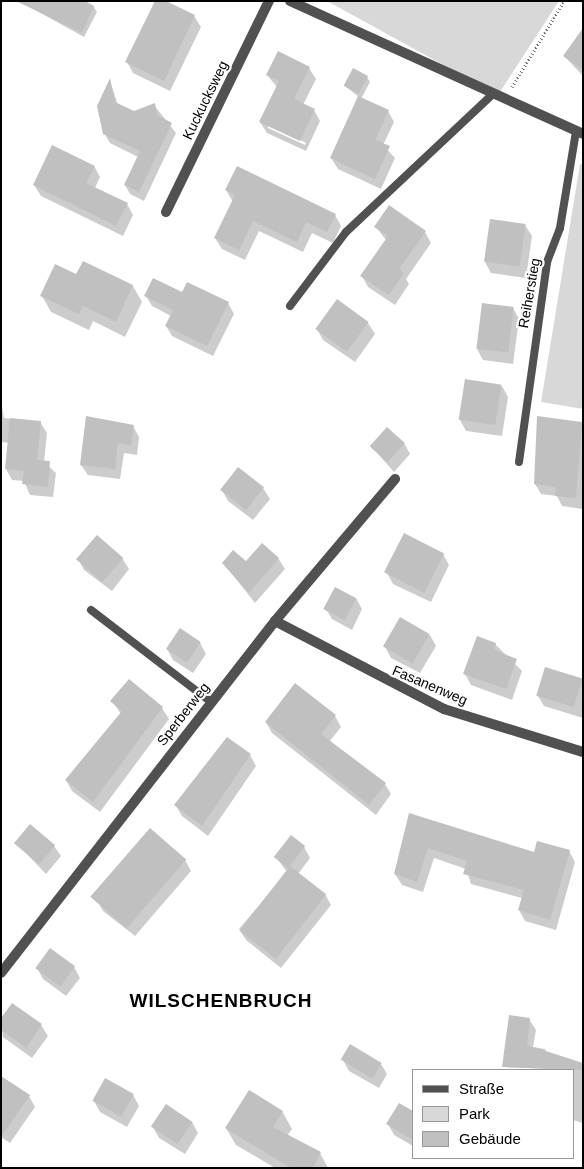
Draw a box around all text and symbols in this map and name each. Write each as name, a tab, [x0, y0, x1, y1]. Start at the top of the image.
street label: Kuckucksweg	[179, 58, 231, 142]
street label: Reiherstieg	[515, 257, 543, 329]
street label: Fasanenweg	[390, 662, 470, 708]
street label: Sperberweg	[153, 679, 213, 749]
district label: WILSCHENBRUCH	[128, 990, 314, 1012]
legend	[412, 1069, 574, 1159]
text: Straße	[459, 1080, 504, 1097]
text: Park	[459, 1105, 490, 1122]
text: Gebäude	[459, 1130, 521, 1147]

